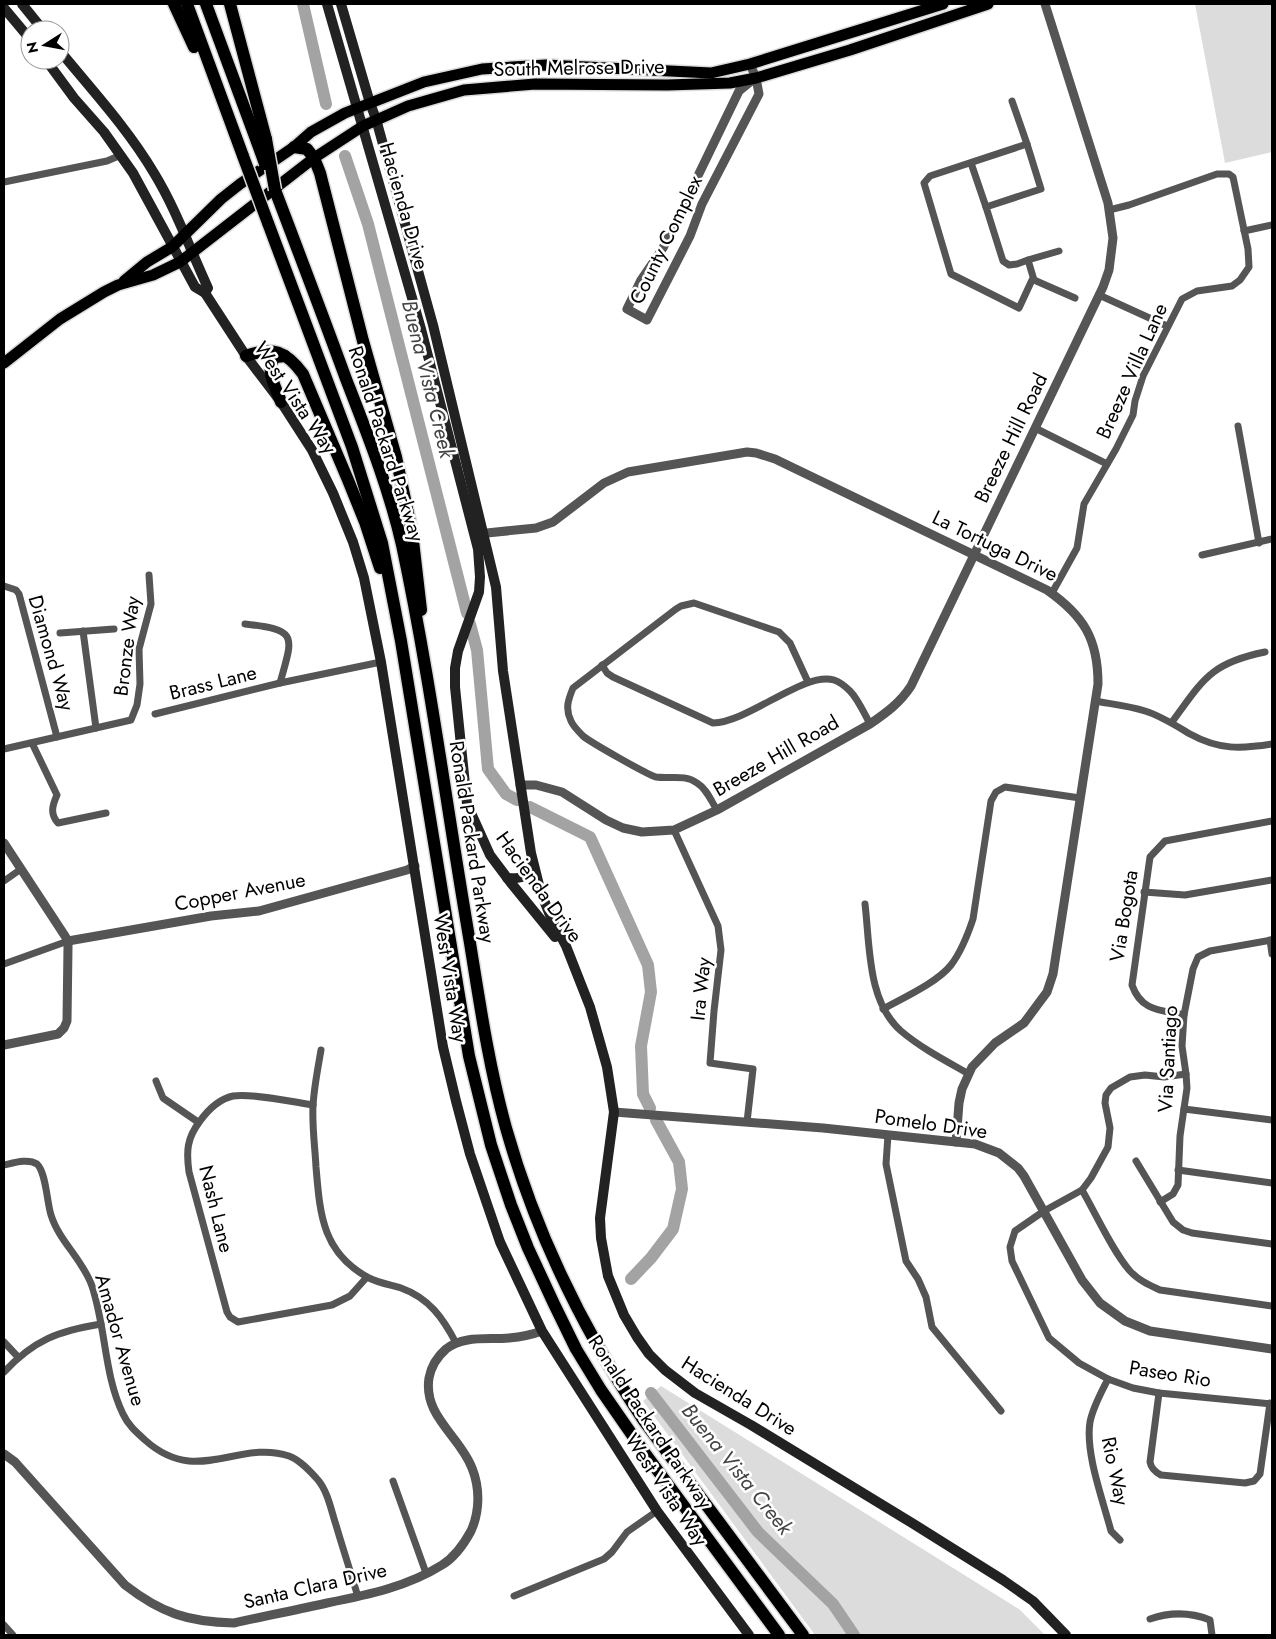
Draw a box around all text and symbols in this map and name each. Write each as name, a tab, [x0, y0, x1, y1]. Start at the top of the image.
north arrow	[20, 20, 70, 70]
text: N	[21, 40, 43, 55]
street label: South Melrose Drive	[493, 52, 665, 84]
street label: Hacienda Drive	[372, 139, 436, 273]
street label: County Complex	[622, 170, 710, 309]
water label: Buena Vista Creek	[394, 297, 462, 462]
street label: Breeze Villa Lane	[1089, 298, 1175, 444]
street label: West Vista Way	[247, 336, 344, 460]
street label: Ronald Packard Parkway	[341, 342, 431, 546]
street label: Breeze Hill Road	[967, 368, 1055, 508]
street label: La Tortuga Drive	[927, 503, 1063, 589]
street label: Diamond Way	[21, 592, 81, 714]
street label: Bronze Way	[106, 594, 148, 698]
street label: Brass Lane	[166, 658, 260, 708]
street label: Breeze Hill Road	[708, 708, 844, 804]
street label: Ronald Packard Parkway	[442, 739, 502, 945]
street label: Hacienda Drive	[489, 825, 589, 949]
street label: Copper Avenue	[172, 865, 308, 919]
street label: Via Bogota	[1102, 868, 1146, 964]
street label: West Vista Way	[425, 911, 475, 1045]
street label: Ira Way	[683, 956, 719, 1022]
street label: Via Santiago	[1151, 1005, 1185, 1113]
street label: Pomelo Drive	[873, 1102, 989, 1146]
street label: Nash Lane	[191, 1162, 241, 1256]
street label: Amador Avenue	[87, 1271, 153, 1409]
street label: Ronald Packard Parkway	[581, 1329, 719, 1515]
street label: Hacienda Drive	[676, 1349, 802, 1443]
street label: Paseo Rio	[1127, 1353, 1213, 1395]
water label: Buena Vista Creek	[675, 1397, 800, 1542]
street label: West Vista Way	[618, 1428, 715, 1552]
street label: Rio Way	[1094, 1434, 1136, 1508]
street label: Santa Clara Drive	[240, 1555, 390, 1617]

